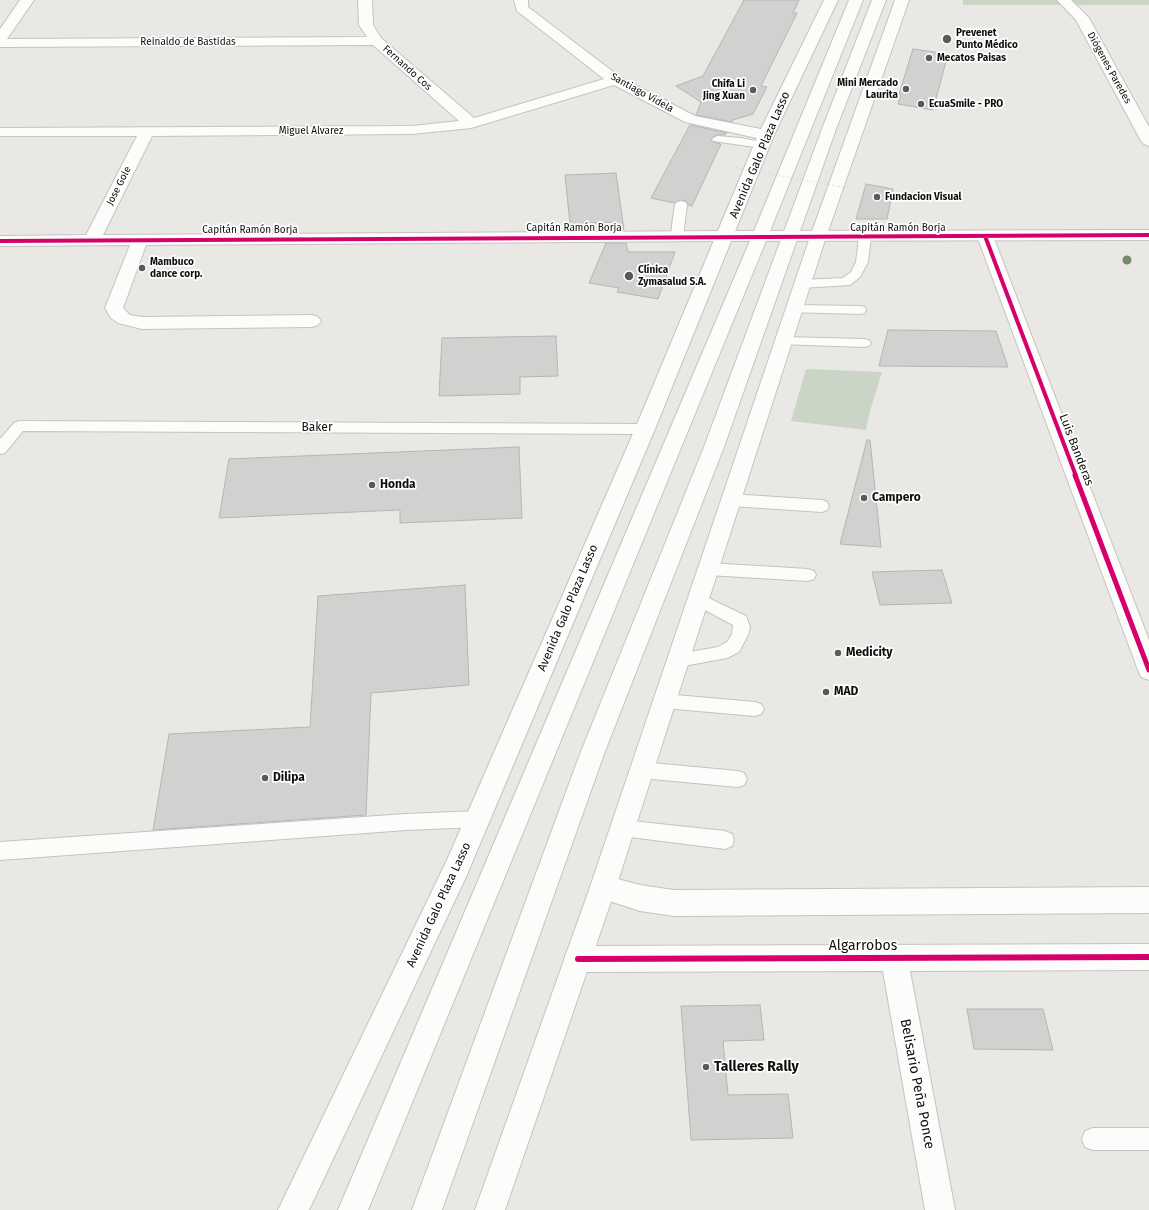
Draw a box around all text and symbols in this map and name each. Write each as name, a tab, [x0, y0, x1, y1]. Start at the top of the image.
place label: Prevenet Punto Médico	[956, 27, 1018, 50]
street label: Diógenes Paredes	[1084, 30, 1134, 106]
marker: Prevenet Punto Médico	[941, 33, 953, 45]
street label: Reinaldo de Bastidas	[140, 36, 236, 48]
street label: Fernando Cos	[380, 43, 434, 93]
place label: Mecatos Paisas	[937, 52, 1006, 64]
marker: Mecatos Paisas	[924, 53, 934, 63]
street label: Santiago Videla	[608, 71, 676, 115]
place label: Mini Mercado Laurita	[837, 77, 898, 100]
place label: Chifa Li Jing Xuan	[703, 78, 745, 102]
marker: Mini Mercado Laurita	[901, 84, 911, 94]
marker: Chifa Li Jing Xuan	[748, 85, 758, 95]
street label: Avenida Galo Plaza Lasso	[727, 90, 793, 220]
place label: EcuaSmile - PRO	[929, 98, 1003, 110]
marker: EcuaSmile - PRO	[916, 99, 926, 109]
street label: Miguel Alvarez	[279, 125, 343, 137]
street label: Jose Gole	[104, 165, 134, 207]
place label: Fundacion Visual	[885, 191, 961, 203]
marker: Fundacion Visual	[872, 192, 882, 202]
street label: Capitán Ramón Borja	[526, 222, 622, 234]
street label: Capitán Ramón Borja	[850, 222, 946, 234]
street label: Capitán Ramón Borja	[202, 224, 298, 236]
place label: Mambuco dance corp.	[150, 256, 202, 280]
marker: Mambuco dance corp.	[137, 263, 147, 273]
place label: Clínica Zymasalud S.A.	[638, 264, 706, 288]
marker: Clínica Zymasalud S.A.	[623, 270, 635, 282]
street label: Luis Banderas	[1056, 412, 1096, 488]
street label: Baker	[301, 421, 333, 435]
place label: Honda	[380, 478, 416, 492]
marker: Honda	[367, 480, 377, 490]
place label: Campero	[872, 491, 921, 505]
marker: Campero	[859, 493, 869, 503]
street label: Avenida Galo Plaza Lasso	[535, 543, 601, 673]
place label: Medicity	[846, 646, 893, 660]
marker: Medicity	[833, 648, 843, 658]
place label: MAD	[834, 685, 858, 699]
marker: MAD	[821, 687, 831, 697]
place label: Dilipa	[273, 771, 305, 785]
marker: Dilipa	[260, 773, 270, 783]
street label: Avenida Galo Plaza Lasso	[404, 840, 474, 970]
street label: Algarrobos	[829, 938, 897, 954]
street label: Belisario Peña Ponce	[896, 1017, 938, 1151]
place label: Talleres Rally	[714, 1059, 799, 1075]
marker: Talleres Rally	[701, 1062, 711, 1072]

